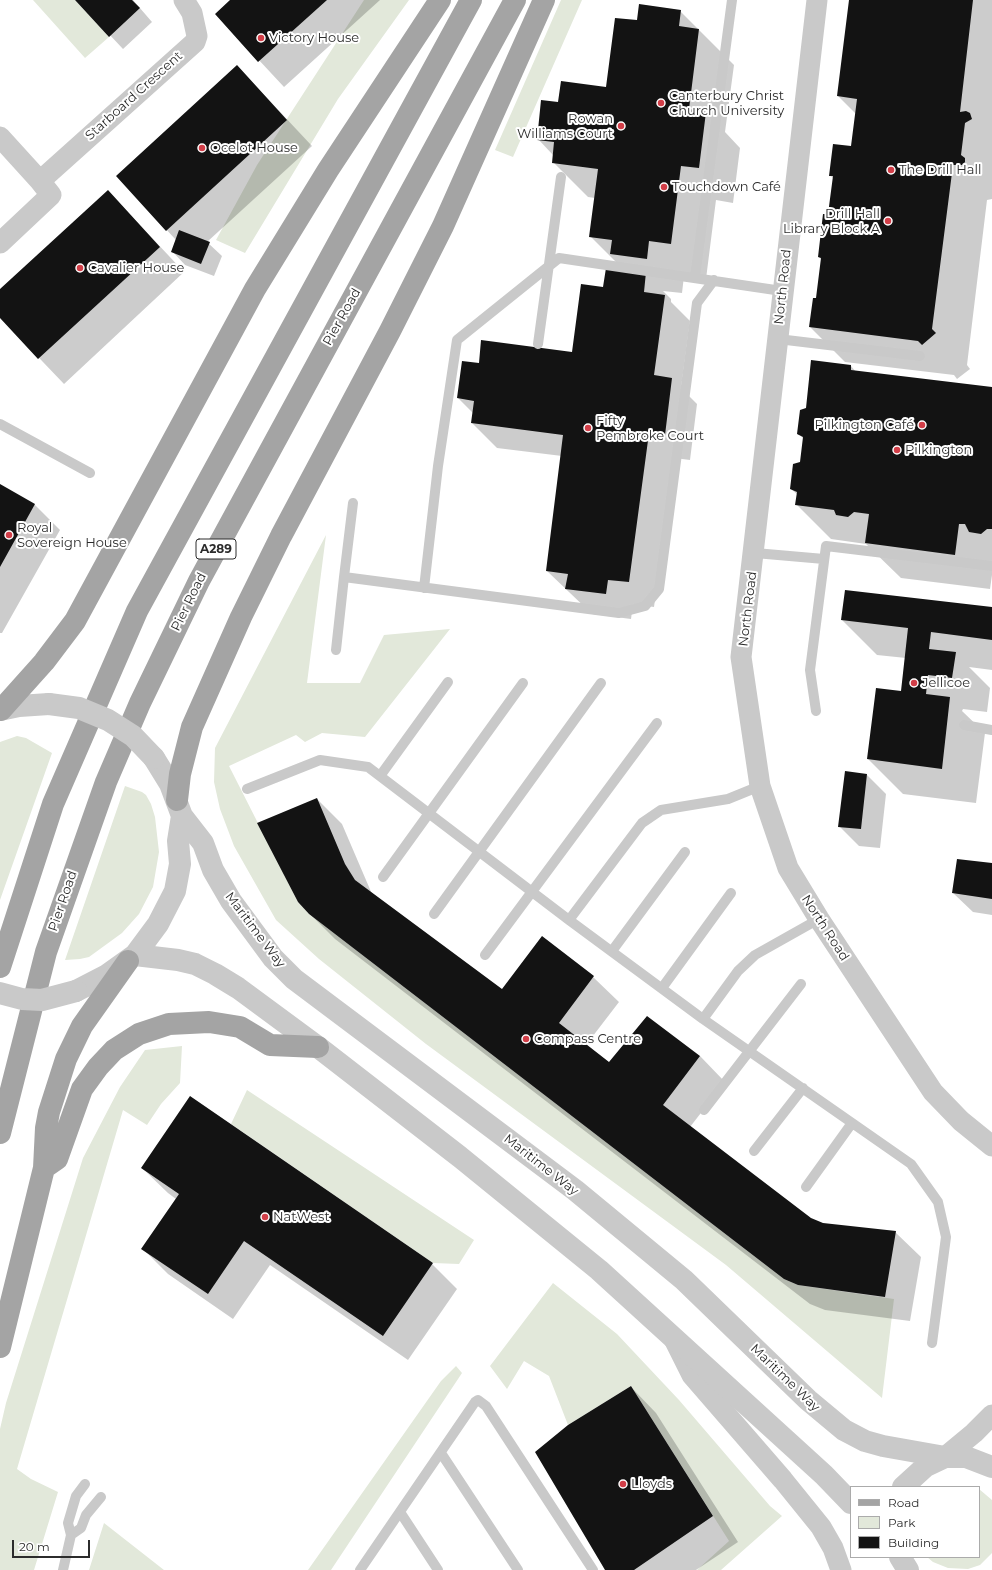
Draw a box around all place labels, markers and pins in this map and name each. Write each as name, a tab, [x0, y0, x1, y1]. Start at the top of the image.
place label: Victory House	[269, 30, 359, 46]
marker: Victory House	[256, 33, 266, 43]
place label: Canterbury Christ Church University	[669, 88, 784, 119]
marker: Canterbury Christ Church University	[656, 98, 666, 108]
place label: Rowan Williams Court	[517, 111, 613, 142]
marker: Rowan Williams Court	[616, 121, 626, 131]
place label: Ocelot House	[210, 140, 298, 156]
marker: Ocelot House	[197, 143, 207, 153]
place label: The Drill Hall	[899, 162, 981, 178]
marker: The Drill Hall	[886, 165, 896, 175]
place label: Touchdown Café	[672, 179, 781, 195]
marker: Touchdown Café	[659, 182, 669, 192]
place label: Drill Hall Library Block A	[783, 206, 880, 237]
marker: Drill Hall Library Block A	[883, 216, 893, 226]
place label: Cavalier House	[88, 260, 184, 276]
marker: Cavalier House	[75, 263, 85, 273]
place label: Fifty Pembroke Court	[596, 413, 704, 444]
place label: Pilkington Café	[814, 417, 914, 433]
marker: Pilkington Café	[917, 420, 927, 430]
marker: Fifty Pembroke Court	[583, 423, 593, 433]
place label: Pilkington	[905, 442, 972, 458]
marker: Pilkington	[892, 445, 902, 455]
place label: Royal Sovereign House	[17, 520, 127, 551]
marker: Royal Sovereign House	[4, 530, 14, 540]
place label: Jellicoe	[922, 675, 970, 691]
marker: Jellicoe	[909, 678, 919, 688]
place label: Compass Centre	[534, 1031, 641, 1047]
marker: Compass Centre	[521, 1034, 531, 1044]
place label: NatWest	[273, 1209, 330, 1225]
marker: NatWest	[260, 1212, 270, 1222]
place label: Lloyds	[631, 1476, 672, 1492]
marker: Lloyds	[618, 1479, 628, 1489]

